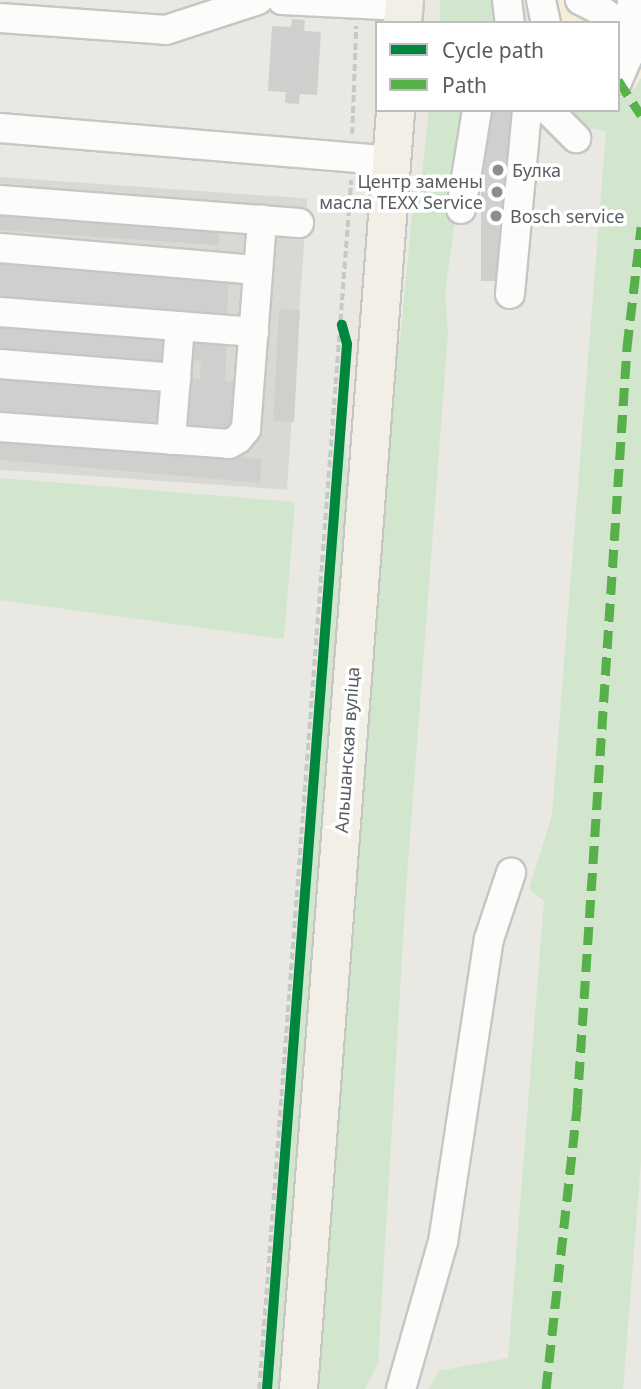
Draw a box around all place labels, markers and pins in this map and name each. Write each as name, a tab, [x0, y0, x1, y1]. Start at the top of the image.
place label: Булка	[512, 159, 561, 181]
marker: Булка	[490, 162, 506, 178]
place label: Центр замены масла TEXX Service	[319, 171, 483, 214]
marker: Центр замены масла TEXX Service	[489, 184, 505, 200]
place label: Bosch service	[510, 205, 624, 227]
marker: Bosch service	[488, 208, 504, 224]

